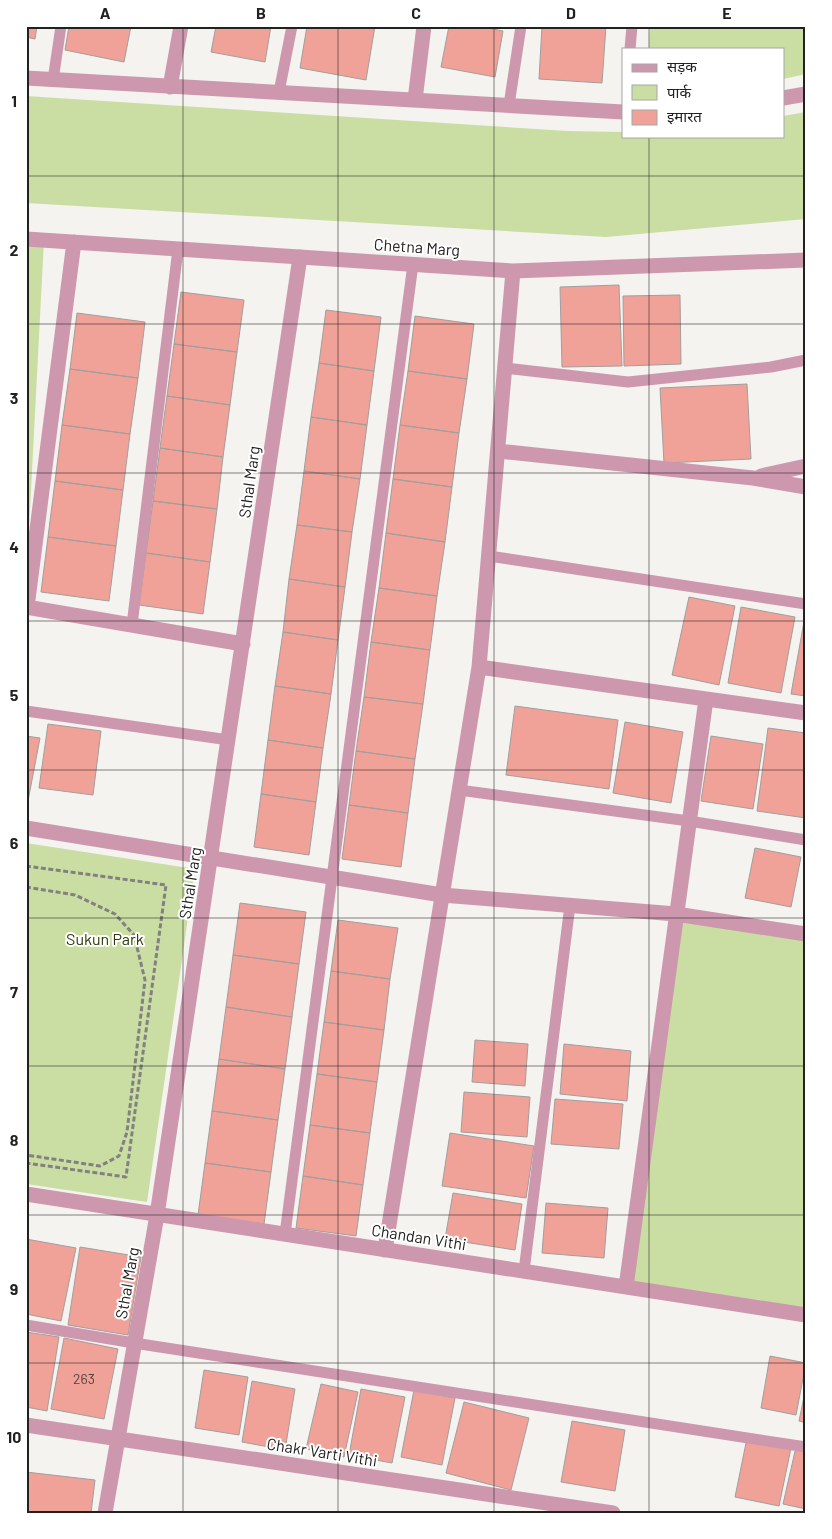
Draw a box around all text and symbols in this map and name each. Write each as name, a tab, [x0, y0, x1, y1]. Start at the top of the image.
text: A	[100, 3, 111, 22]
text: B	[256, 3, 266, 22]
text: C	[411, 3, 421, 22]
text: D	[566, 3, 576, 22]
text: E	[722, 3, 732, 22]
legend	[622, 48, 784, 138]
text: सड़क	[667, 57, 697, 75]
text: पार्क	[667, 83, 691, 101]
text: 1	[11, 91, 17, 110]
text: इमारत	[667, 107, 702, 125]
street label: Chetna Marg	[373, 234, 461, 259]
text: 2	[10, 240, 19, 259]
text: 3	[10, 388, 18, 407]
street label: Sthal Marg	[234, 445, 263, 519]
text: 4	[9, 537, 19, 556]
text: 5	[10, 685, 19, 704]
text: 6	[10, 833, 19, 852]
street label: Sthal Marg	[174, 846, 205, 920]
park label: Sukun Park	[66, 929, 144, 948]
text: 7	[10, 982, 18, 1001]
text: 8	[10, 1130, 19, 1149]
street label: Chandan Vithi	[370, 1220, 468, 1253]
street label: Sthal Marg	[111, 1245, 142, 1320]
text: 9	[10, 1279, 18, 1298]
house number: 263	[73, 1370, 95, 1387]
text: 10	[7, 1427, 21, 1446]
street label: Chakr Varti Vithi	[265, 1433, 379, 1470]

